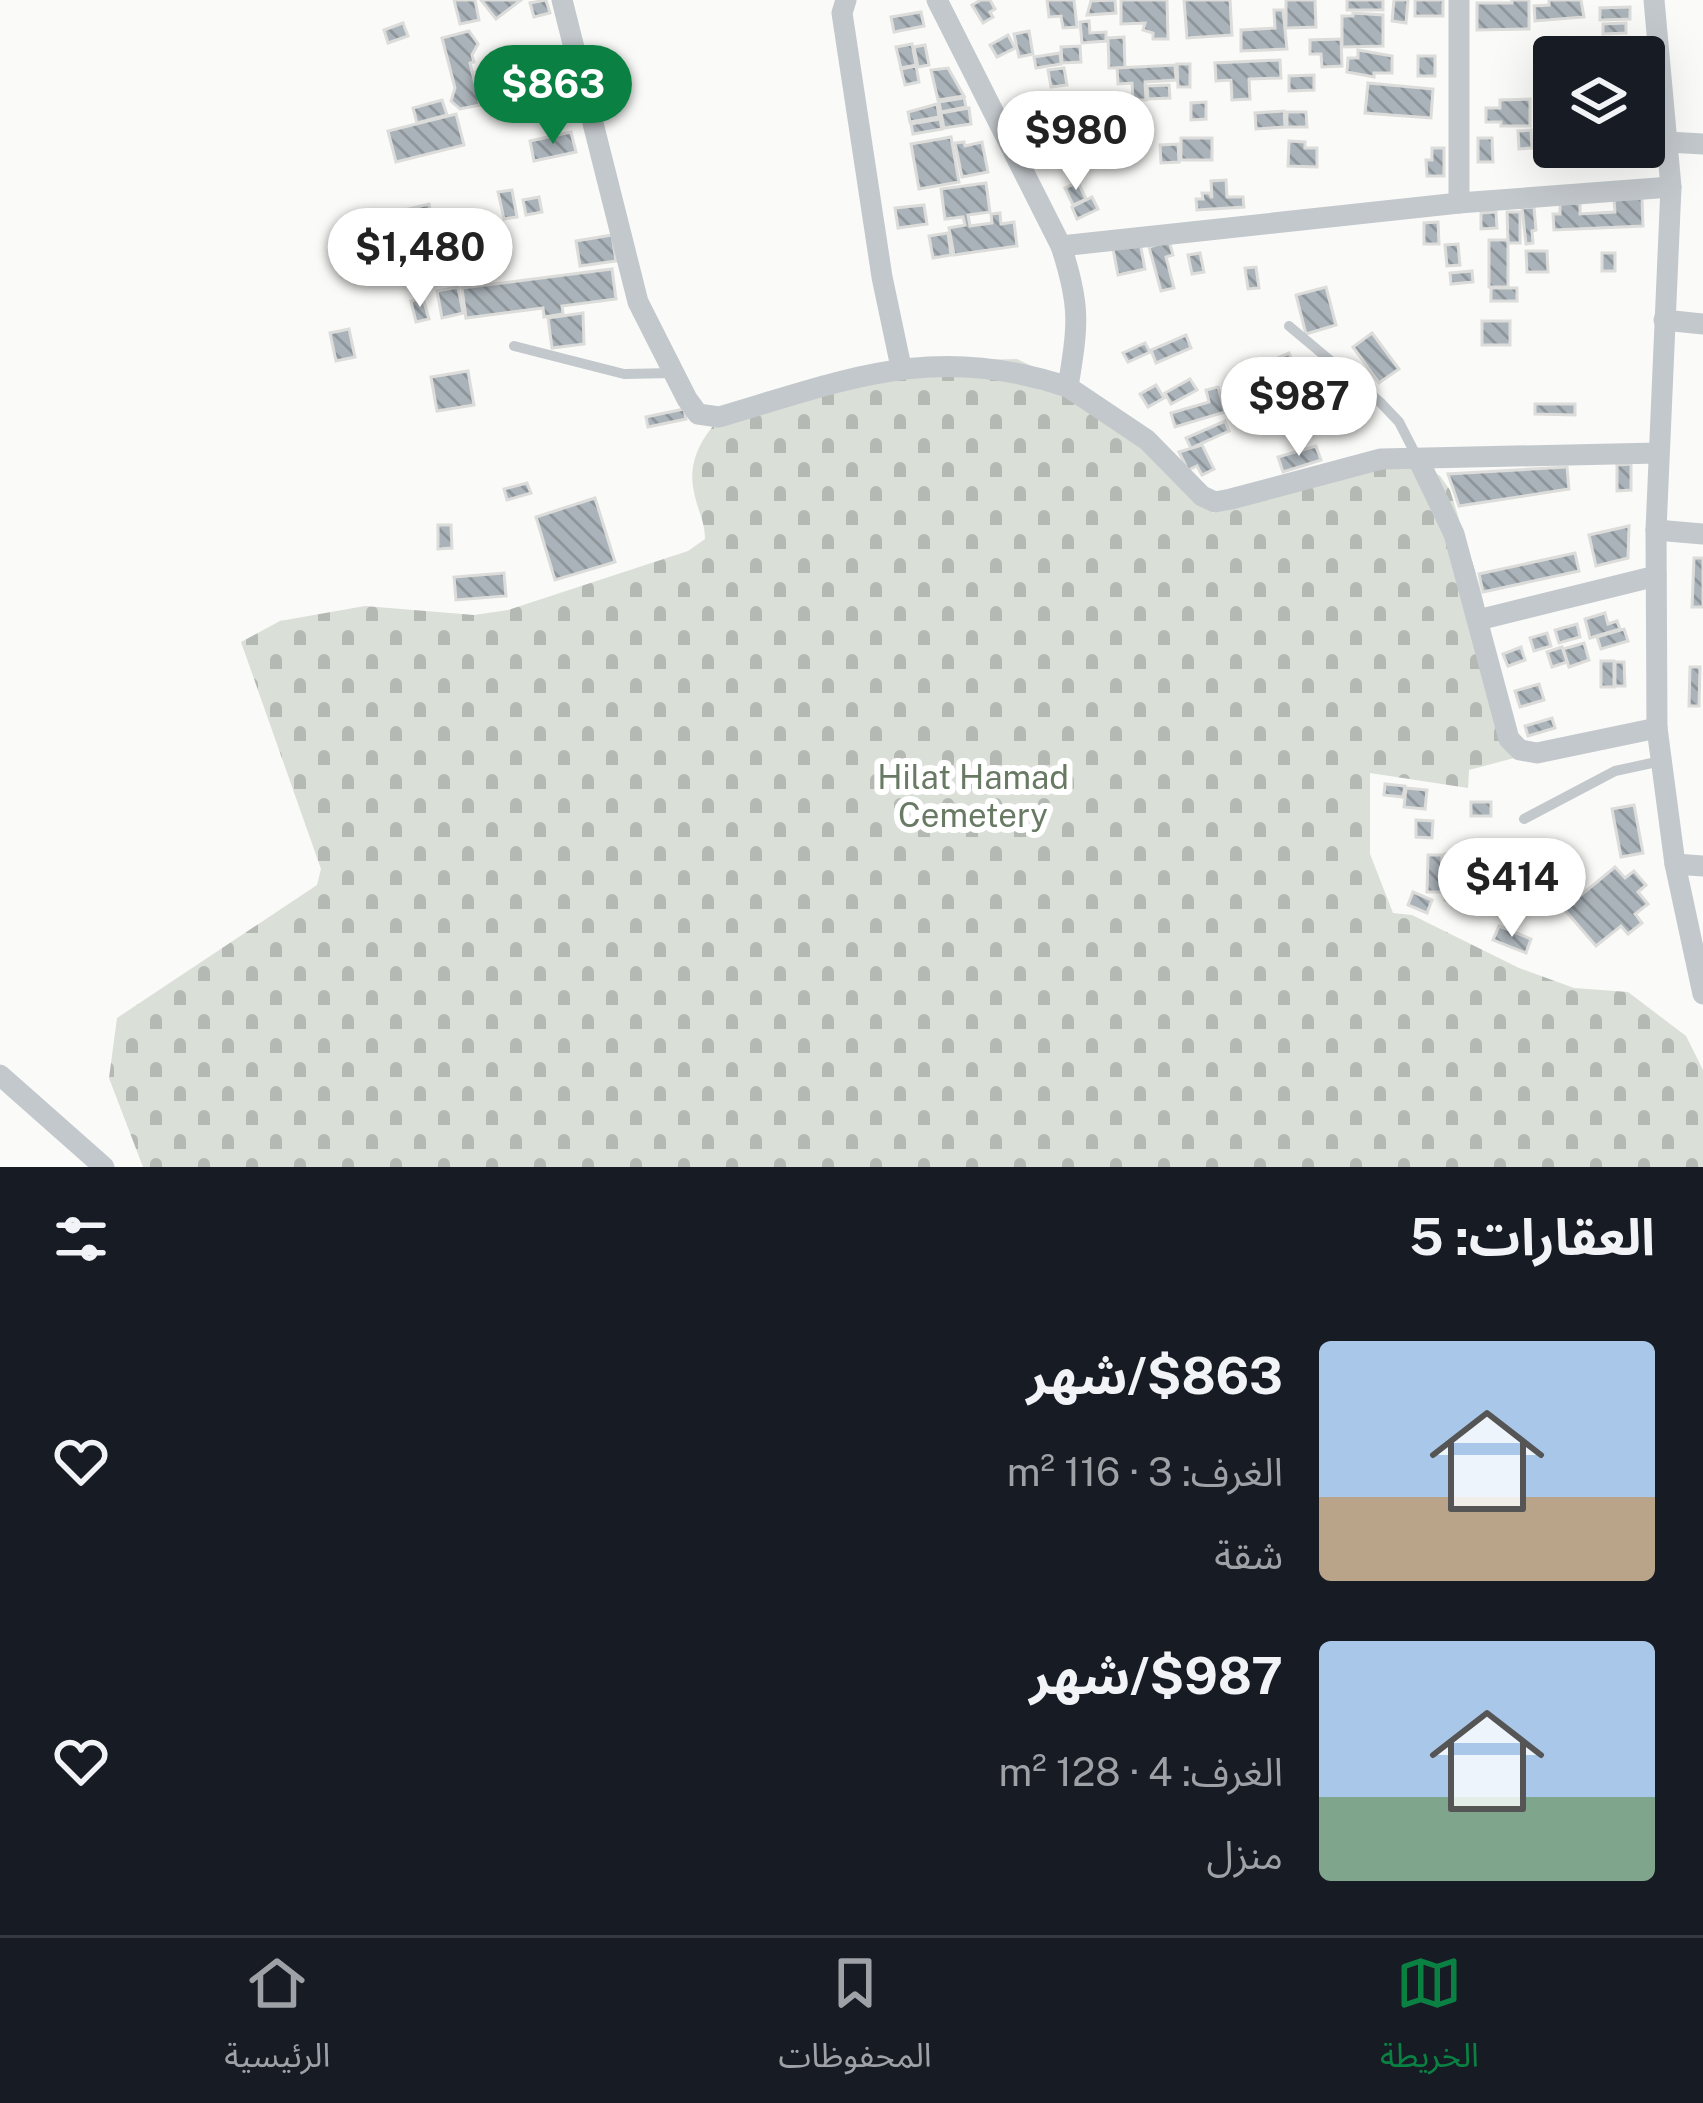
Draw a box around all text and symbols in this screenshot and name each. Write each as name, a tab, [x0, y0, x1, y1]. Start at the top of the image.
map controls	[1533, 36, 1665, 168]
button: layers	[1533, 36, 1665, 168]
pin: $863	[482, 45, 624, 147]
text: $863	[501, 61, 605, 107]
pin: $980	[1005, 91, 1147, 193]
text: $980	[1024, 107, 1128, 153]
pin: $1,480	[322, 208, 518, 310]
text: $1,480	[355, 224, 485, 270]
pin: $987	[1228, 357, 1370, 459]
text: $987	[1248, 373, 1350, 419]
park label: Hilat Hamad Cemetery	[877, 758, 1069, 834]
pin: $414	[1441, 838, 1583, 940]
text: $414	[1465, 854, 1559, 900]
icon: filters	[48, 1206, 114, 1272]
text: العقارات: 5	[1409, 1207, 1655, 1266]
text: $863/شهر	[1027, 1346, 1283, 1405]
icon: home	[1415, 1389, 1559, 1533]
icon: heart	[48, 1428, 114, 1494]
text: الغرف: 3 · 116 m²	[1007, 1449, 1283, 1495]
text: شقة	[1214, 1532, 1283, 1578]
text: $987/شهر	[1030, 1646, 1283, 1705]
icon: home	[1415, 1689, 1559, 1833]
icon: heart	[48, 1728, 114, 1794]
text: الغرف: 4 · 128 m²	[999, 1749, 1283, 1795]
text: منزل	[1207, 1832, 1283, 1878]
tab: الرئيسية	[224, 1950, 330, 2091]
tab: المحفوظات	[779, 1950, 932, 2091]
tab: الخريطة	[1380, 1950, 1479, 2091]

